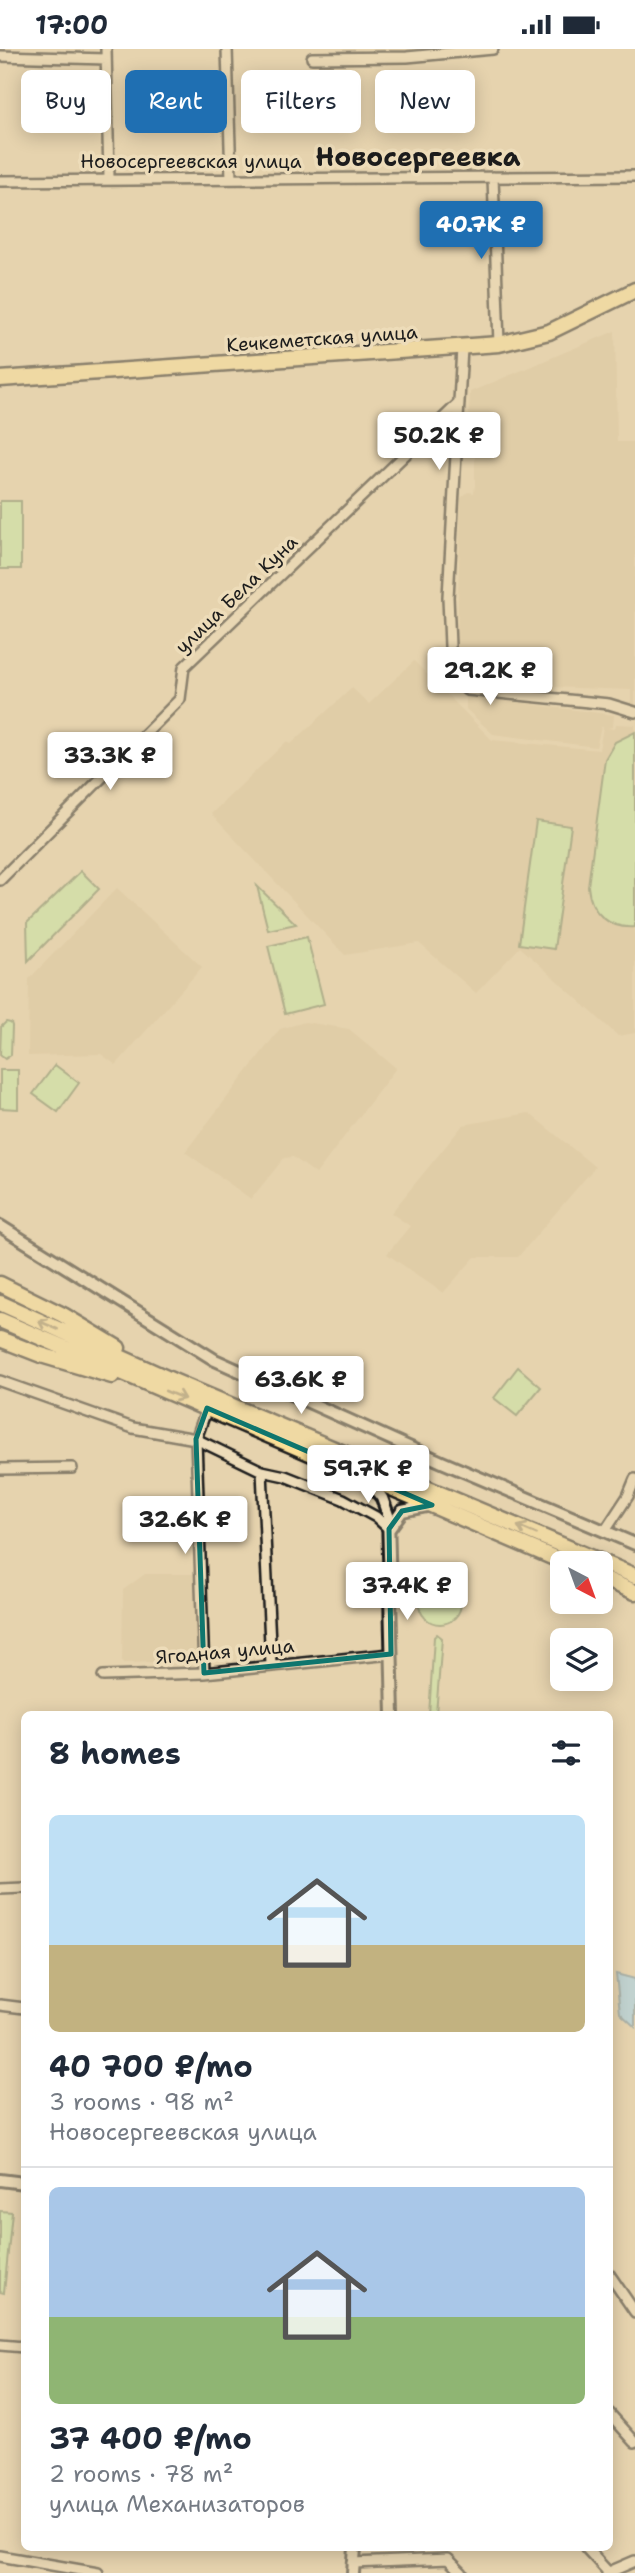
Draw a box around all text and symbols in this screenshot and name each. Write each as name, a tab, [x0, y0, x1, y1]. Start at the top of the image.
text: 17:00	[35, 7, 108, 42]
chip: Buy	[21, 70, 111, 133]
chip: Rent	[125, 70, 227, 133]
chip: Filters	[241, 70, 361, 133]
chip: New	[375, 70, 475, 133]
district label: Новосергеевка	[316, 139, 521, 174]
street label: Новосергеевская улица	[80, 149, 302, 174]
pin: 40.7K ₽	[416, 201, 546, 261]
text: 40.7K ₽	[436, 209, 526, 239]
street label: Кечкеметская улица	[226, 319, 419, 358]
pin: 50.2K ₽	[374, 413, 504, 472]
text: 50.2K ₽	[393, 420, 485, 450]
street label: улица Бела Куна	[170, 529, 303, 659]
pin: 29.2K ₽	[425, 647, 555, 707]
text: 29.2K ₽	[443, 655, 537, 685]
pin: 33.3K ₽	[45, 733, 175, 792]
text: 33.3K ₽	[63, 740, 157, 770]
one-way arrow	[38, 1318, 59, 1331]
pin: 63.6K ₽	[236, 1357, 366, 1416]
text: 63.6K ₽	[255, 1364, 347, 1394]
one-way arrow	[164, 1390, 185, 1403]
pin: 59.7K ₽	[303, 1445, 433, 1505]
text: 59.7K ₽	[323, 1453, 413, 1483]
pin: 32.6K ₽	[120, 1497, 250, 1556]
text: 32.6K ₽	[138, 1504, 232, 1534]
one-way arrow	[517, 1522, 538, 1535]
north arrow	[550, 1551, 612, 1613]
map controls	[550, 1551, 613, 1691]
pin: 37.4K ₽	[342, 1563, 472, 1622]
text: 37.4K ₽	[362, 1570, 452, 1600]
button: layers	[550, 1628, 613, 1691]
street label: Ягодная улица	[155, 1633, 296, 1670]
text: 8 homes	[49, 1733, 181, 1774]
icon: filters	[547, 1734, 585, 1772]
icon: home	[254, 1860, 380, 1986]
text: 40 700 ₽/mo	[49, 2046, 253, 2087]
text: 3 rooms · 98 m²	[49, 2087, 234, 2117]
text: Новосергеевская улица	[49, 2117, 317, 2147]
icon: home	[254, 2232, 380, 2358]
text: 37 400 ₽/mo	[49, 2418, 252, 2459]
text: 2 rooms · 78 m²	[49, 2459, 233, 2489]
text: улица Механизаторов	[49, 2489, 305, 2519]

